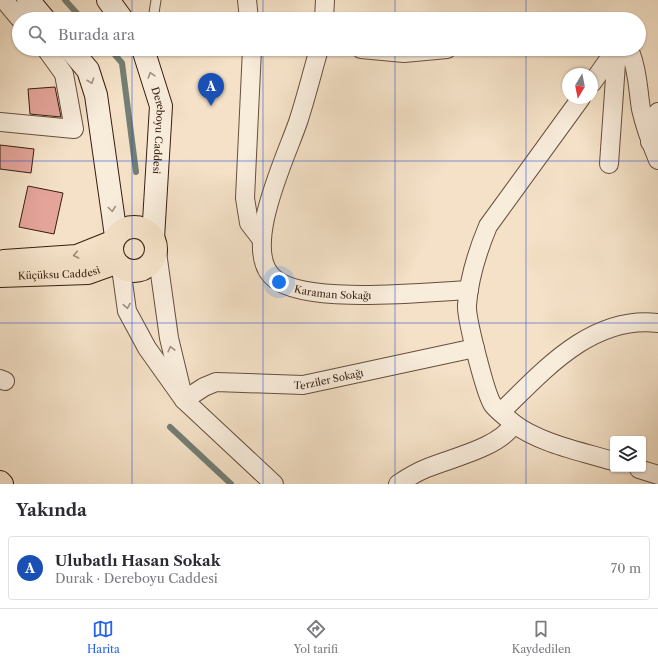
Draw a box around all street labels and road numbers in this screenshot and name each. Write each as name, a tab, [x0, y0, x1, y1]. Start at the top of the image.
street label: Dereboyu Caddesi	[148, 85, 167, 174]
street label: Küçüksu Caddesi	[18, 263, 102, 282]
street label: Karaman Sokağı	[293, 282, 371, 302]
street label: Terziler Sokağı	[293, 366, 365, 392]

